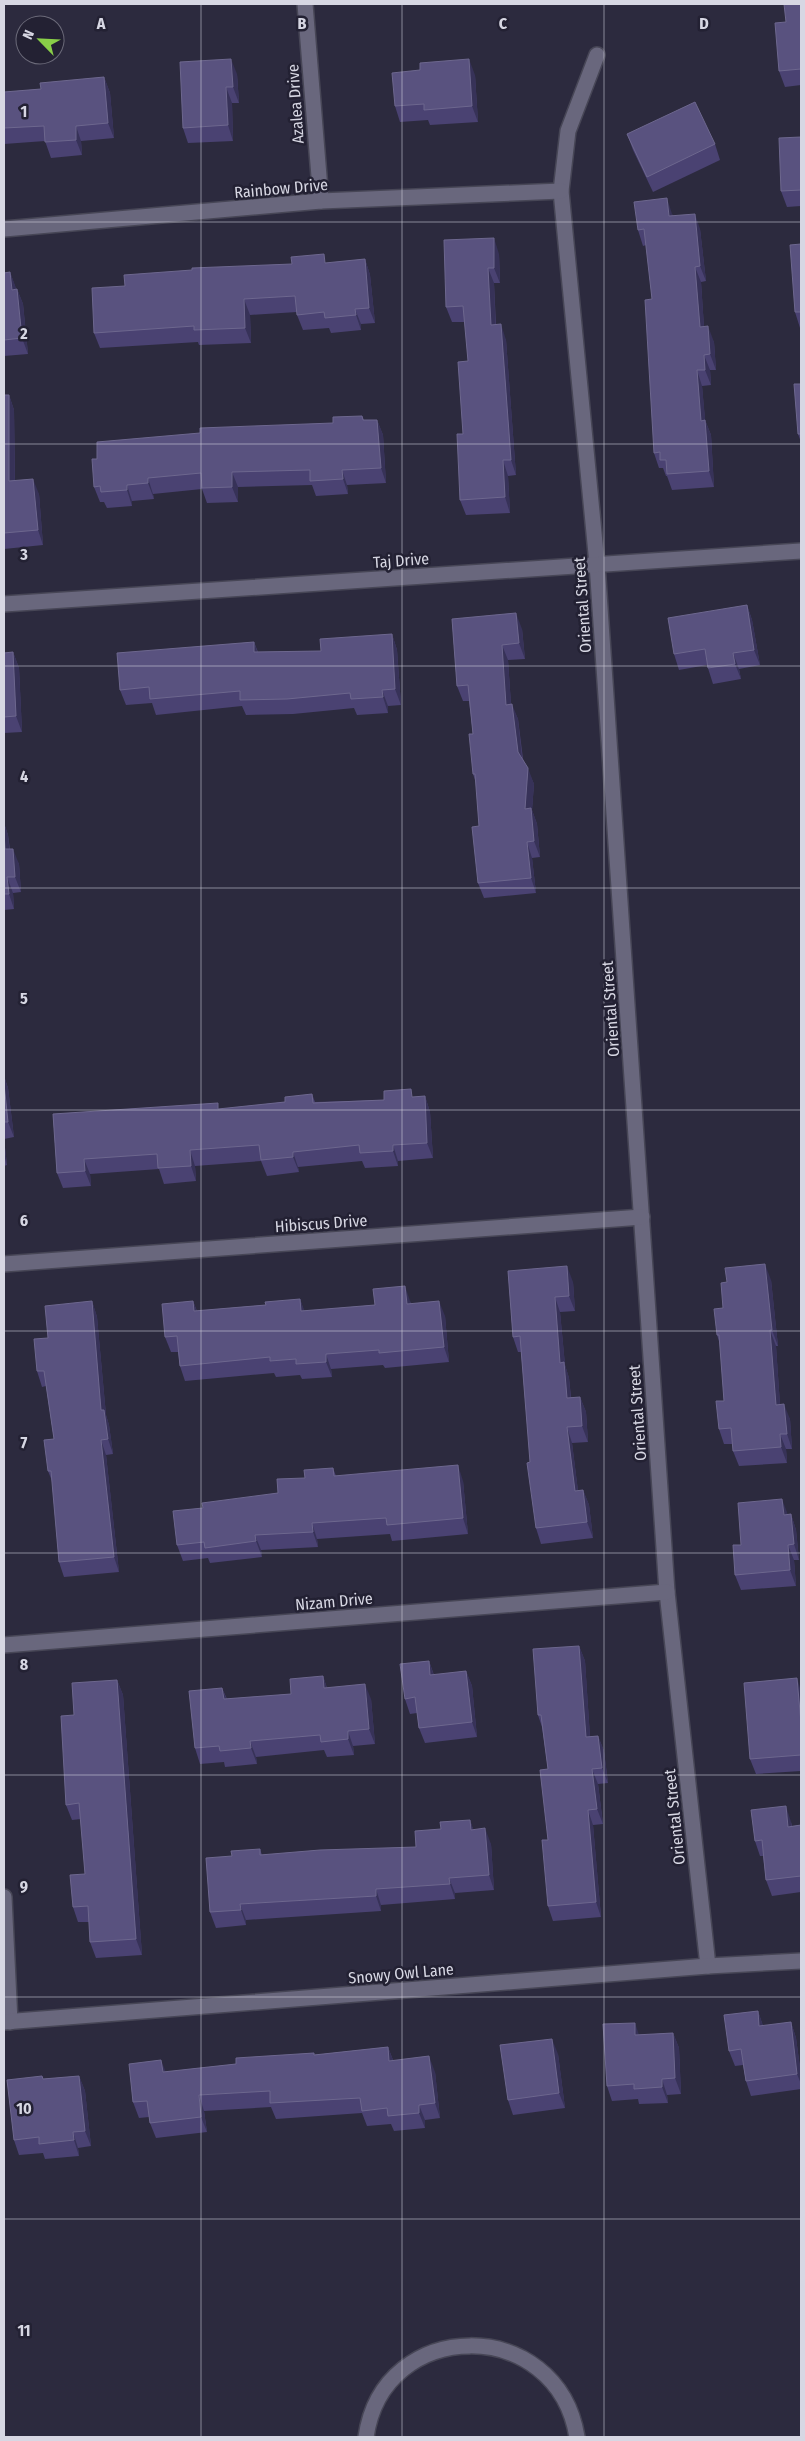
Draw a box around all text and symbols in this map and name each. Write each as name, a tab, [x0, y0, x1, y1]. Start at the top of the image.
text: A	[96, 14, 106, 33]
text: B	[298, 14, 307, 33]
text: C	[499, 14, 508, 33]
text: D	[699, 14, 709, 33]
north arrow	[15, 15, 65, 65]
text: N	[19, 28, 38, 42]
street label: Azalea Drive	[283, 64, 308, 144]
text: 1	[21, 102, 27, 121]
street label: Rainbow Drive	[233, 175, 329, 202]
text: 2	[19, 324, 28, 343]
text: 3	[19, 545, 28, 564]
street label: Taj Drive	[372, 549, 430, 572]
street label: Oriental Street	[570, 556, 595, 654]
text: 4	[20, 767, 28, 786]
street label: Oriental Street	[598, 960, 623, 1058]
text: 5	[20, 989, 28, 1008]
text: 6	[20, 1211, 28, 1230]
street label: Hibiscus Drive	[274, 1211, 368, 1236]
street label: Oriental Street	[625, 1364, 650, 1462]
text: 7	[21, 1433, 28, 1452]
street label: Nizam Drive	[295, 1589, 374, 1614]
text: 8	[20, 1655, 29, 1674]
street label: Oriental Street	[660, 1767, 689, 1866]
text: 9	[20, 1877, 28, 1896]
street label: Snowy Owl Lane	[348, 1959, 455, 1988]
text: 10	[16, 2099, 32, 2118]
text: 11	[17, 2321, 31, 2340]

